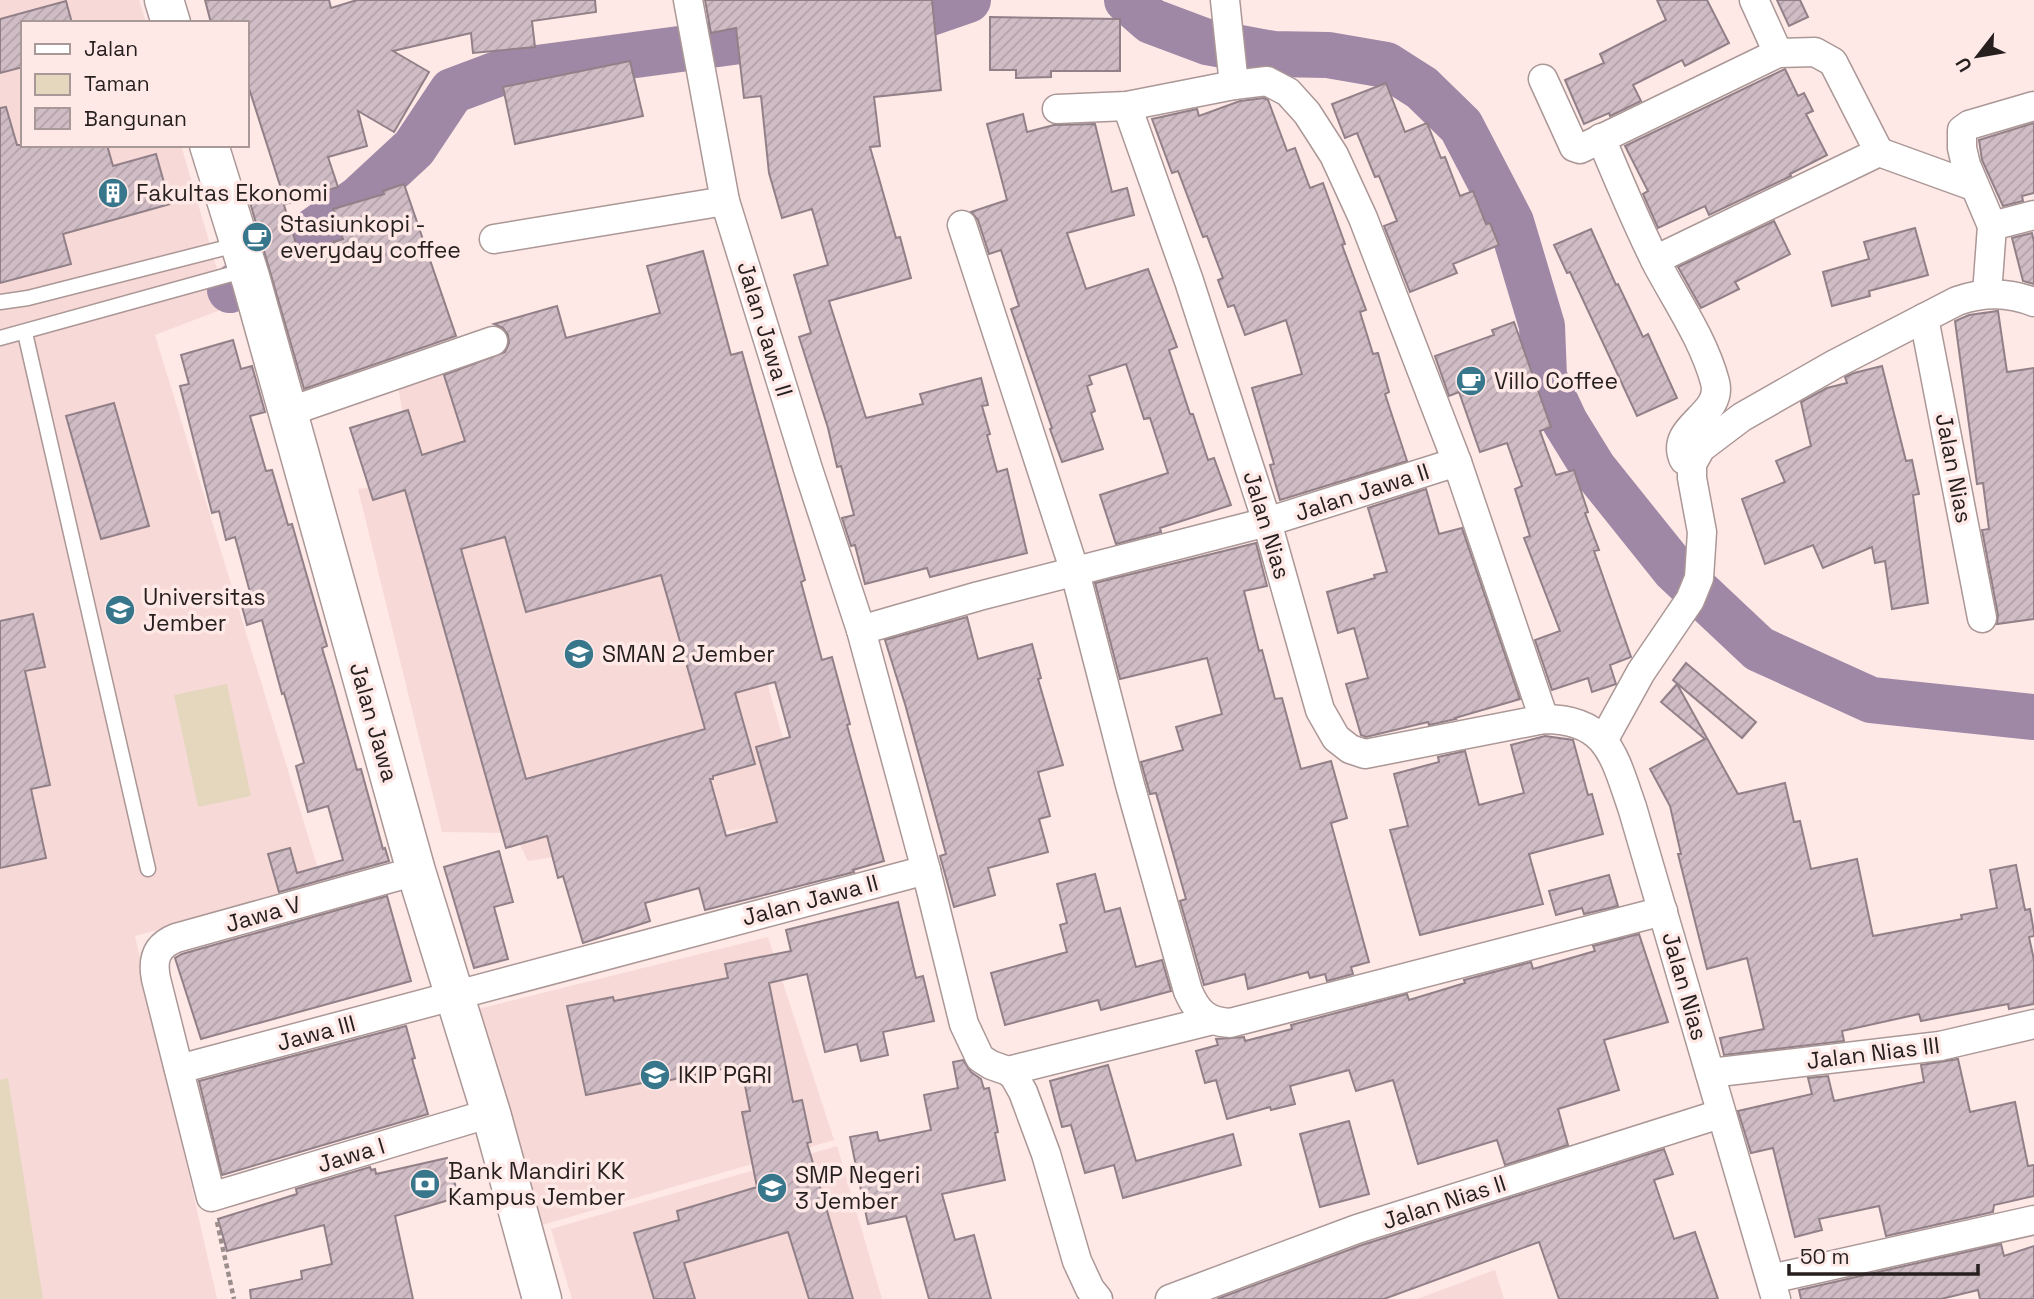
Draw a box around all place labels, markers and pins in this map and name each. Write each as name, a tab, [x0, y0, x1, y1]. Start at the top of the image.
building icon: Fakultas Ekonomi	[96, 176, 130, 210]
place label: Fakultas Ekonomi	[136, 178, 328, 208]
place label: Stasiunkopi - everyday coffee	[280, 209, 461, 265]
cafe icon: Stasiunkopi - everyday coffee	[240, 220, 274, 254]
cafe icon: Villo Coffee	[1454, 364, 1488, 398]
place label: Villo Coffee	[1494, 366, 1618, 396]
place label: Universitas Jember	[143, 582, 266, 638]
school or university icon: Universitas Jember	[103, 593, 137, 627]
school or university icon: SMAN 2 Jember	[562, 637, 596, 671]
place label: SMAN 2 Jember	[602, 639, 775, 669]
school or university icon: IKIP PGRI	[638, 1058, 672, 1092]
place label: IKIP PGRI	[678, 1060, 772, 1090]
place label: Bank Mandiri KK Kampus Jember	[448, 1156, 626, 1212]
place label: SMP Negeri 3 Jember	[795, 1160, 920, 1216]
bank icon: Bank Mandiri KK Kampus Jember	[408, 1167, 442, 1201]
school or university icon: SMP Negeri 3 Jember	[755, 1171, 789, 1205]

